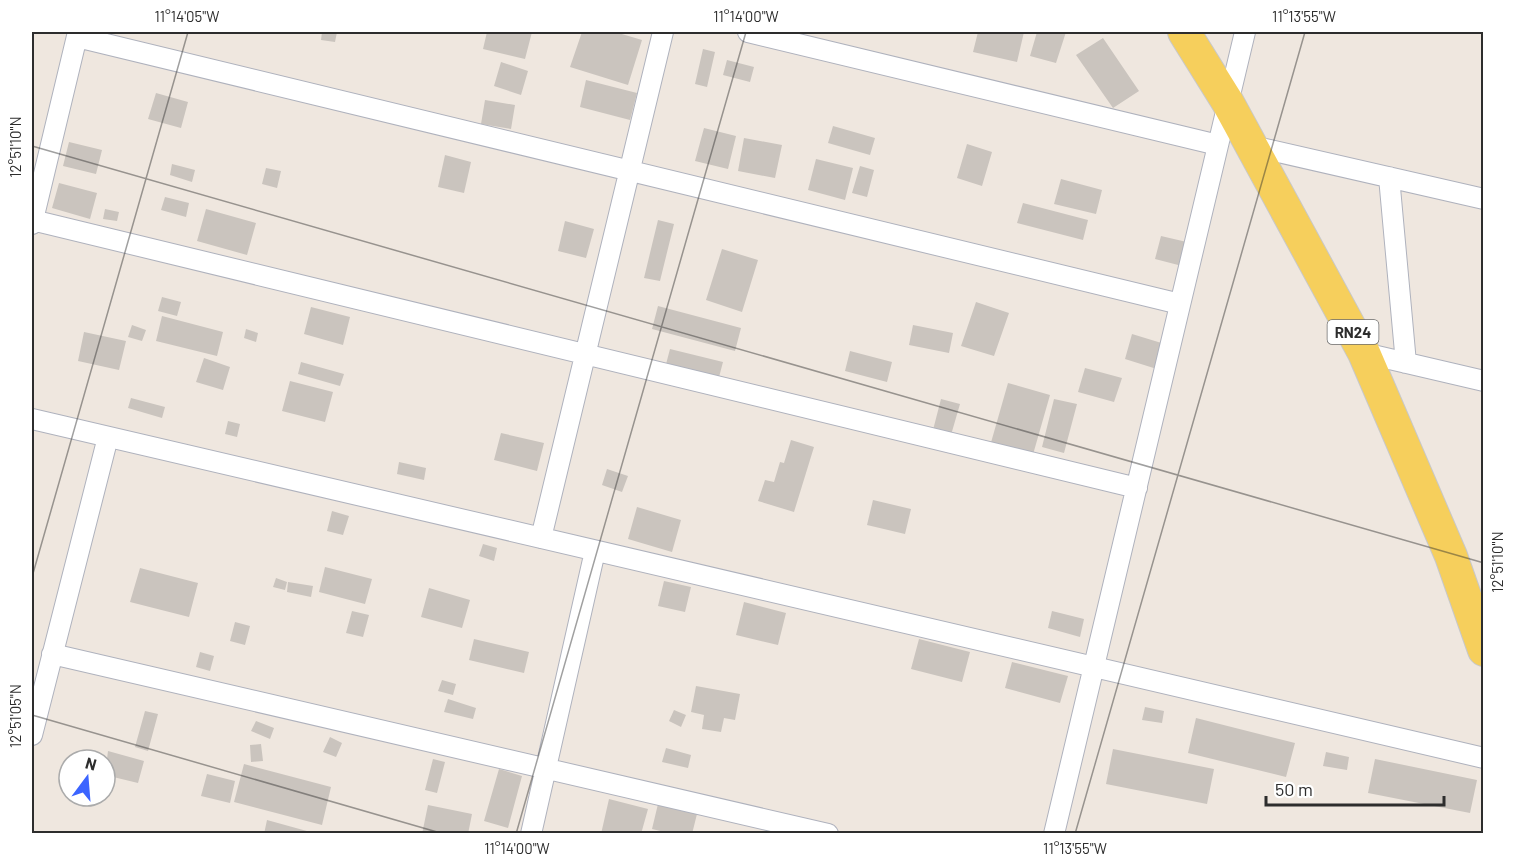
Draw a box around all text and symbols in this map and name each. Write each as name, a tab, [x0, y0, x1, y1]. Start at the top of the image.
text: 11°14'05"W	[155, 7, 219, 25]
text: 11°14'00"W	[713, 7, 779, 25]
text: 11°13'55"W	[1272, 7, 1336, 25]
text: 12°51'10"N	[6, 116, 24, 178]
road number: RN24	[1328, 320, 1378, 344]
text: 12°51'10"N	[1488, 531, 1506, 593]
text: 12°51'05"N	[6, 684, 24, 748]
north arrow	[57, 748, 117, 808]
text: N	[84, 753, 99, 774]
scale bar	[1266, 769, 1444, 807]
text: 50 m	[1275, 778, 1313, 800]
text: 11°14'00"W	[484, 839, 550, 857]
text: 11°13'55"W	[1043, 839, 1107, 857]

